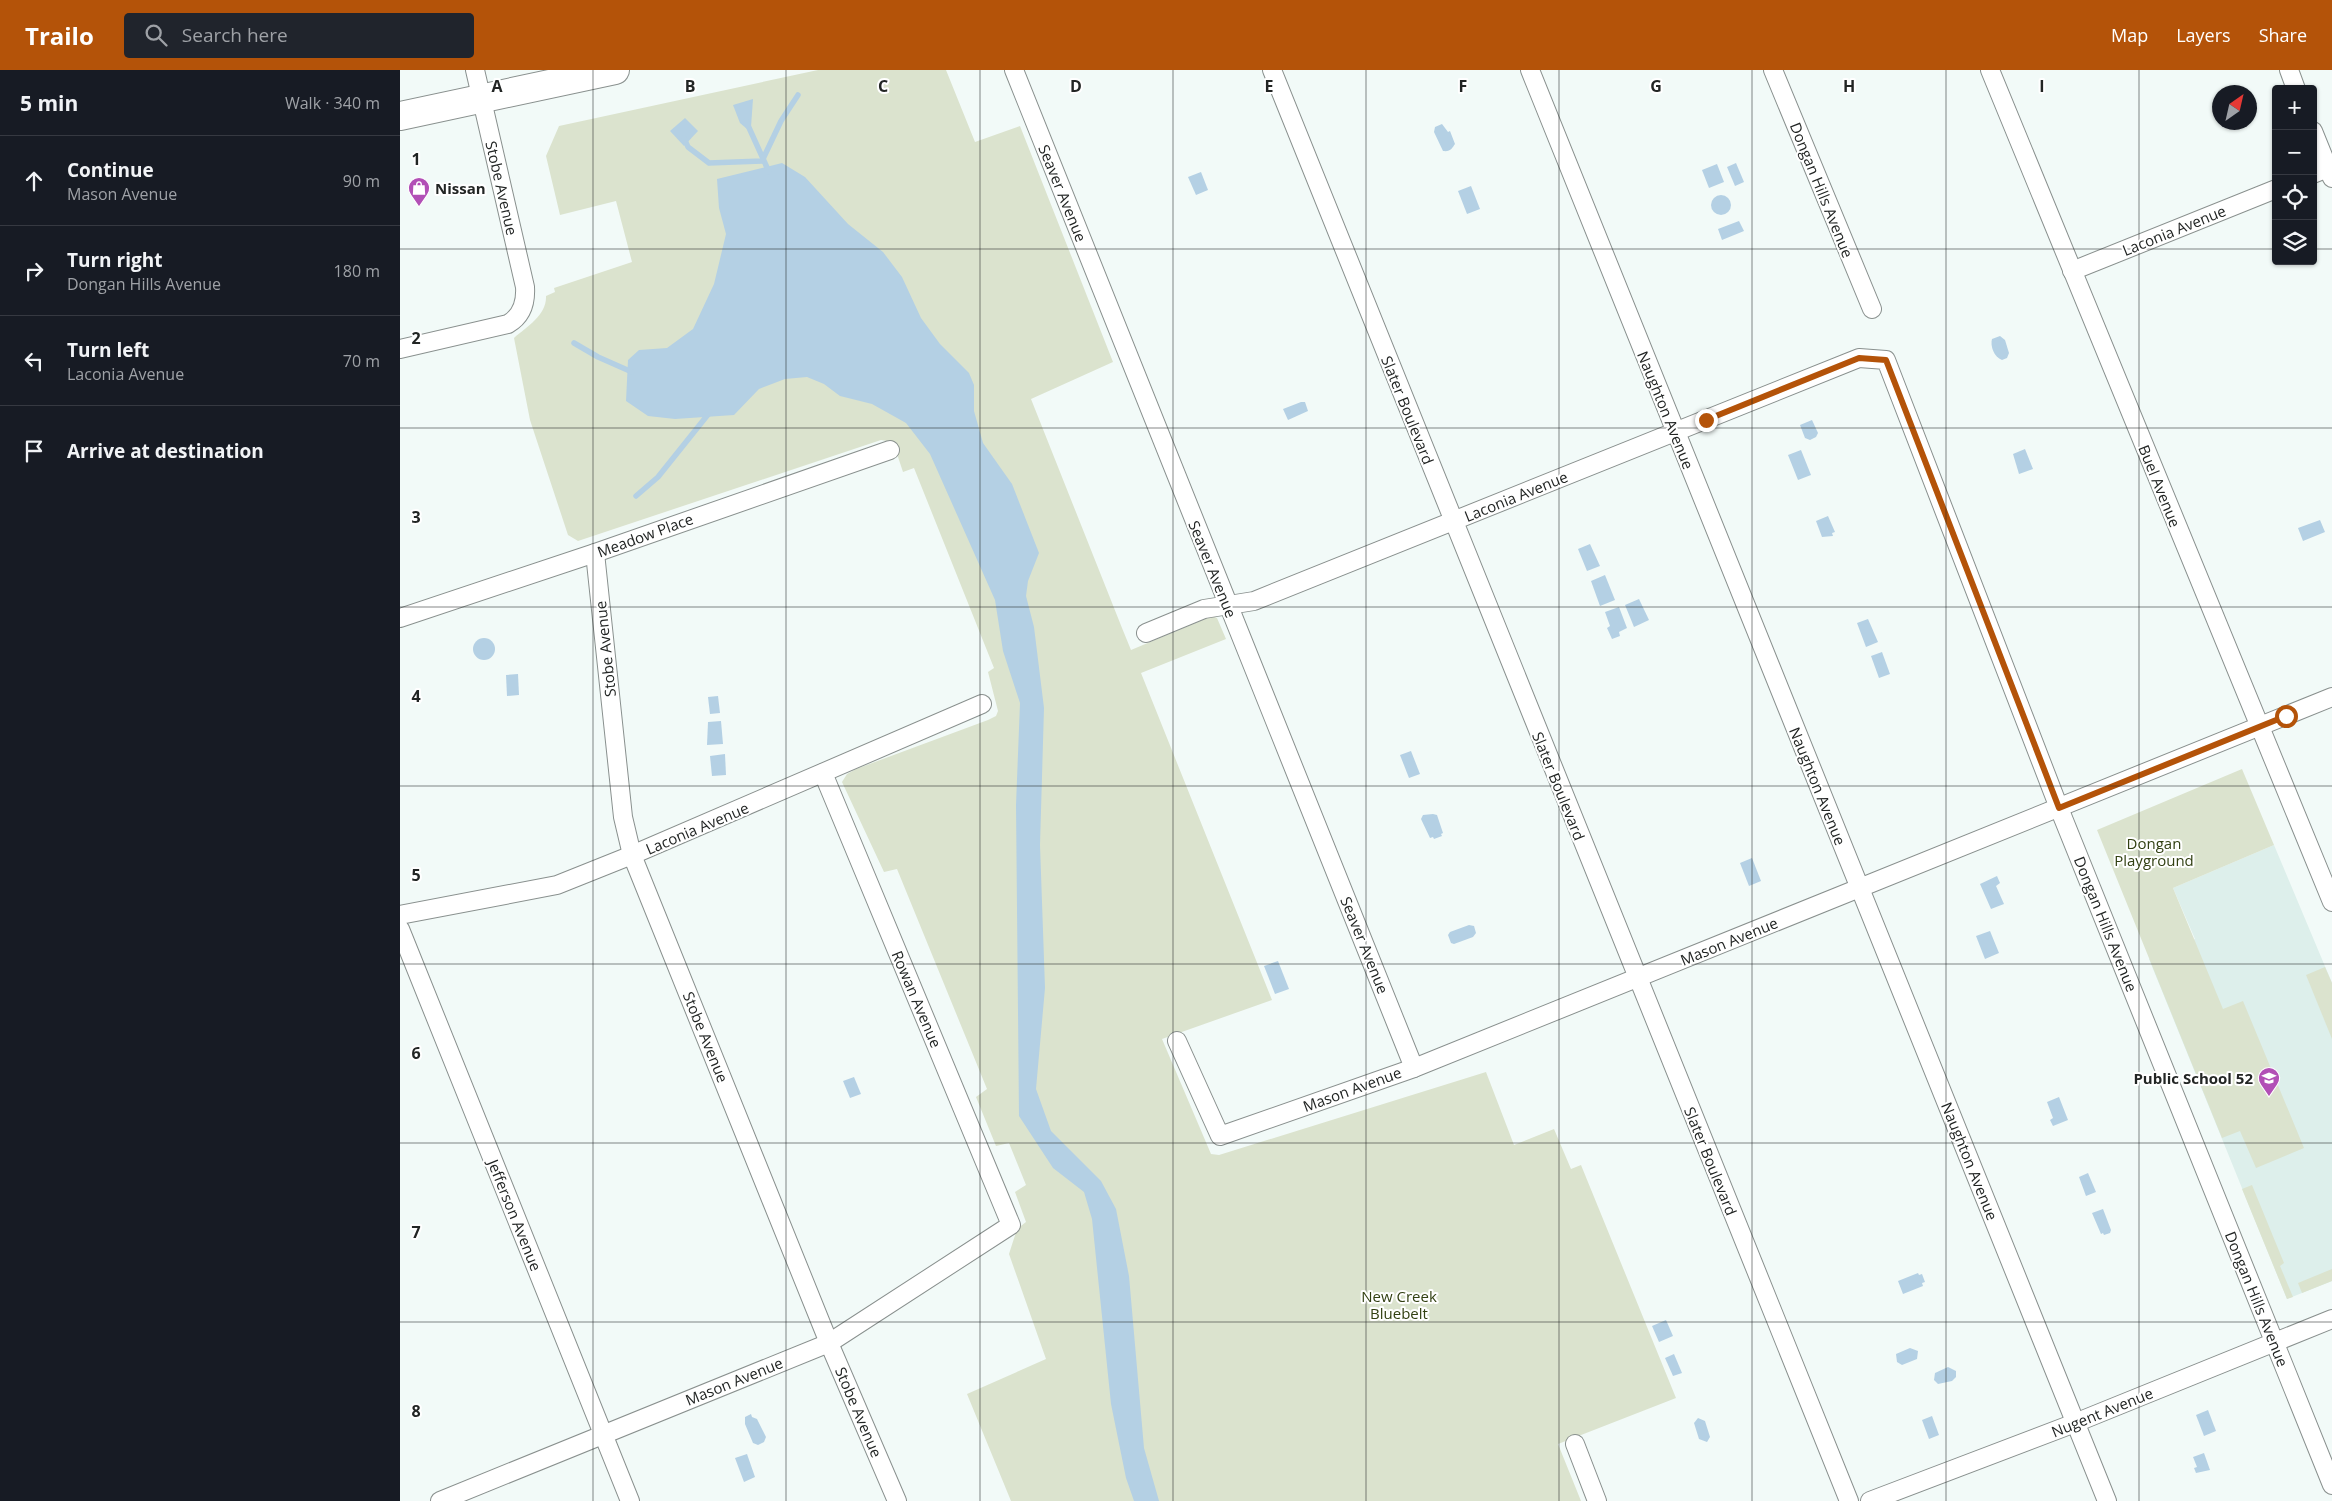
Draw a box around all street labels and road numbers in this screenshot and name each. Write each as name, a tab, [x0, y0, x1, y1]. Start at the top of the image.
street label: Dongan Hills Avenue	[1786, 119, 1858, 261]
street label: Stobe Avenue	[481, 139, 523, 237]
street label: Seaver Avenue	[1034, 141, 1092, 245]
street label: Laconia Avenue	[2119, 200, 2229, 260]
street label: Naughton Avenue	[1633, 348, 1699, 472]
street label: Slater Boulevard	[1377, 353, 1439, 467]
street label: Buel Avenue	[2134, 442, 2186, 530]
street label: Laconia Avenue	[1461, 466, 1571, 526]
street label: Meadow Place	[594, 508, 696, 562]
street label: Seaver Avenue	[1184, 517, 1242, 621]
street label: Stobe Avenue	[590, 600, 620, 698]
street label: Naughton Avenue	[1785, 724, 1851, 848]
street label: Slater Boulevard	[1528, 729, 1590, 843]
street label: Laconia Avenue	[643, 797, 751, 859]
street label: Dongan Hills Avenue	[2070, 853, 2142, 995]
street label: Seaver Avenue	[1336, 893, 1394, 997]
street label: Mason Avenue	[1677, 912, 1781, 970]
street label: Rowan Avenue	[888, 947, 946, 1051]
street label: Stobe Avenue	[679, 989, 733, 1085]
street label: Mason Avenue	[1300, 1062, 1404, 1116]
street label: Naughton Avenue	[1937, 1099, 2003, 1223]
street label: Slater Boulevard	[1680, 1104, 1742, 1218]
street label: Jefferson Avenue	[483, 1154, 546, 1274]
street label: Dongan Hills Avenue	[2221, 1228, 2293, 1370]
street label: Mason Avenue	[682, 1352, 786, 1410]
street label: Stobe Avenue	[831, 1364, 887, 1460]
street label: Nugent Avenue	[2048, 1383, 2156, 1441]

